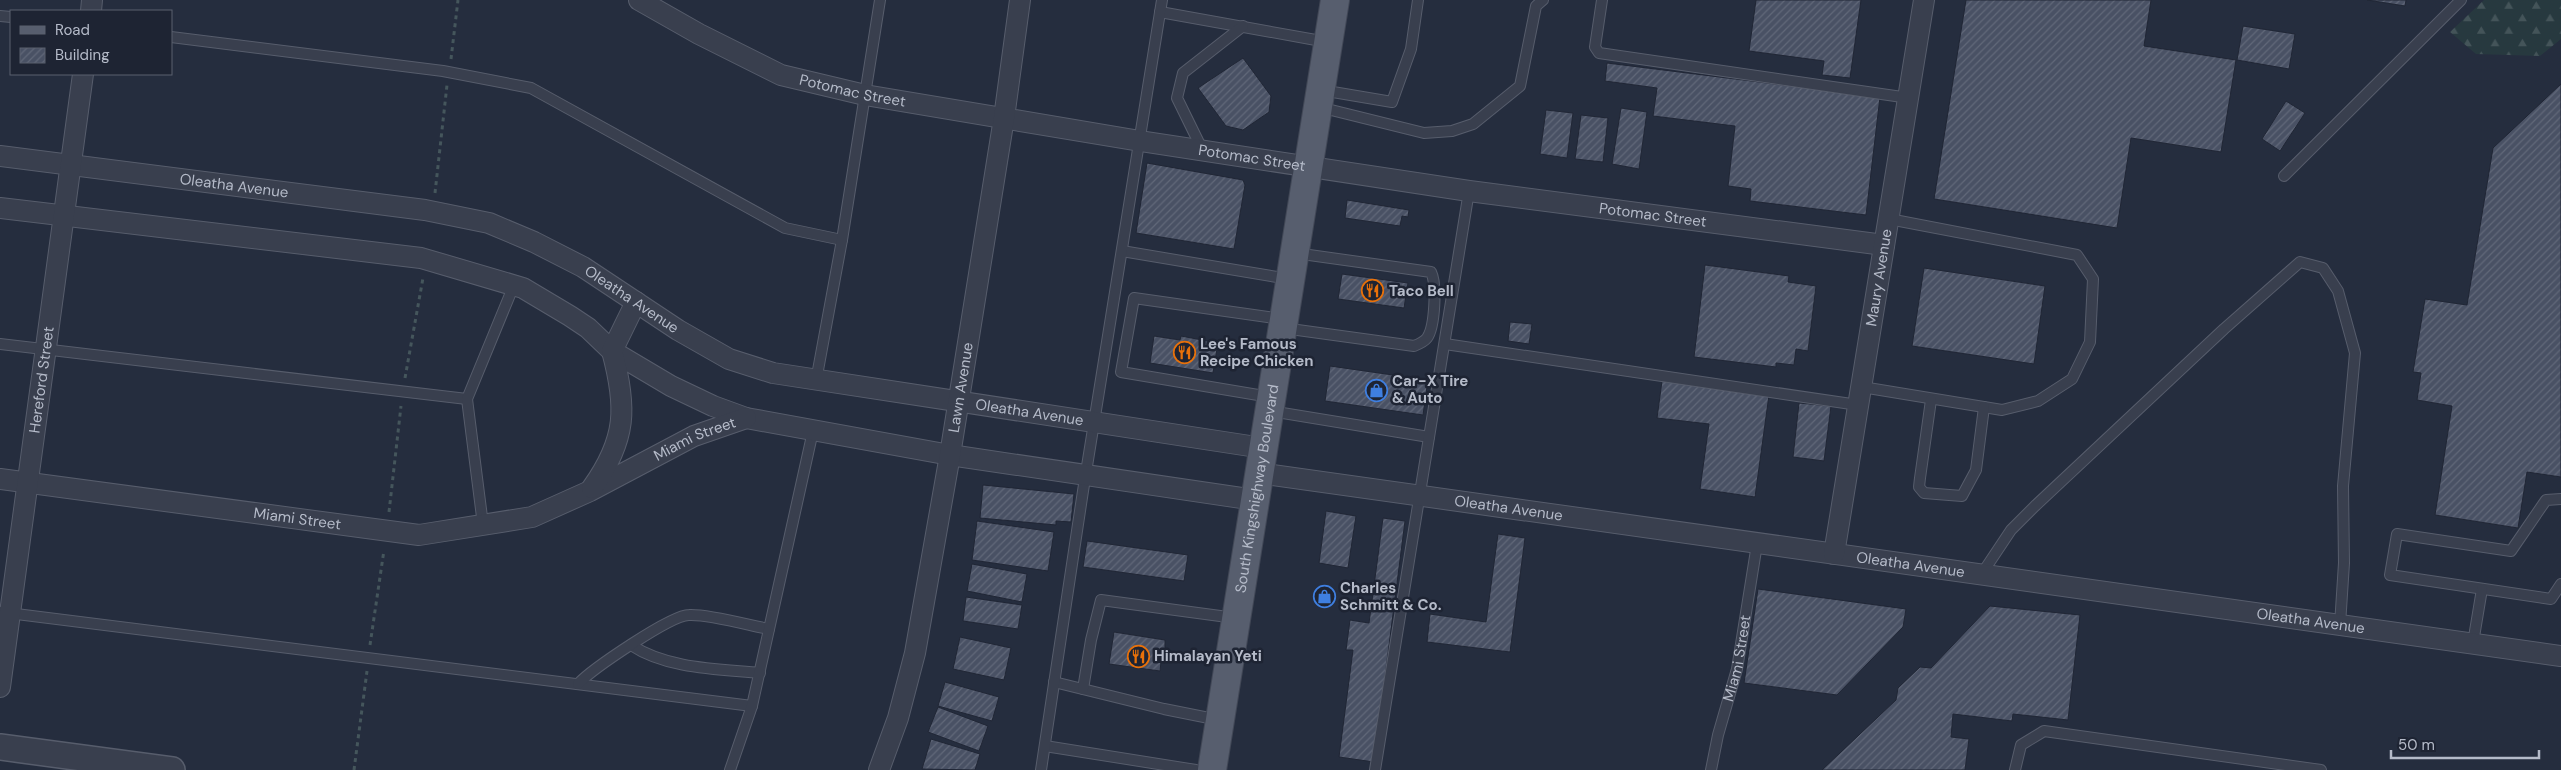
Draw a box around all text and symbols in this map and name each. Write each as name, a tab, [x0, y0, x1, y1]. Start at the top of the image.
legend	[10, 10, 172, 75]
text: Road	[55, 20, 90, 40]
text: Building	[55, 45, 110, 65]
street label: Potomac Street	[797, 70, 907, 112]
street label: Potomac Street	[1197, 140, 1307, 176]
street label: Oleatha Avenue	[179, 169, 290, 203]
street label: Potomac Street	[1598, 198, 1708, 232]
street label: Maury Avenue	[1861, 227, 1897, 328]
street label: Oleatha Avenue	[581, 261, 683, 338]
restaurant icon: Taco Bell	[1361, 279, 1385, 303]
place label: Taco Bell	[1389, 281, 1454, 301]
street label: Hereford Street	[24, 325, 59, 434]
place label: Lee's Famous Recipe Chicken	[1200, 334, 1314, 371]
street label: Lawn Avenue	[944, 341, 978, 434]
restaurant icon: Lee's Famous Recipe Chicken	[1172, 341, 1196, 365]
place label: Car-X Tire & Auto	[1392, 371, 1468, 408]
shop icon: Car-X Tire & Auto	[1364, 378, 1388, 402]
street label: South Kingshighway Boulevard	[1230, 383, 1283, 594]
street label: Oleatha Avenue	[974, 394, 1085, 430]
street label: Miami Street	[650, 412, 739, 466]
street label: Oleatha Avenue	[1453, 491, 1564, 526]
street label: Miami Street	[252, 503, 342, 534]
street label: Oleatha Avenue	[1855, 547, 1966, 582]
place label: Charles Schmitt & Co.	[1340, 578, 1442, 615]
shop icon: Charles Schmitt & Co.	[1312, 585, 1336, 609]
street label: Oleatha Avenue	[2255, 603, 2366, 638]
street label: Miami Street	[1718, 613, 1756, 704]
restaurant icon: Himalayan Yeti	[1126, 644, 1150, 668]
place label: Himalayan Yeti	[1154, 646, 1262, 666]
scale bar	[2391, 728, 2538, 760]
text: 50 m	[2398, 735, 2435, 755]

